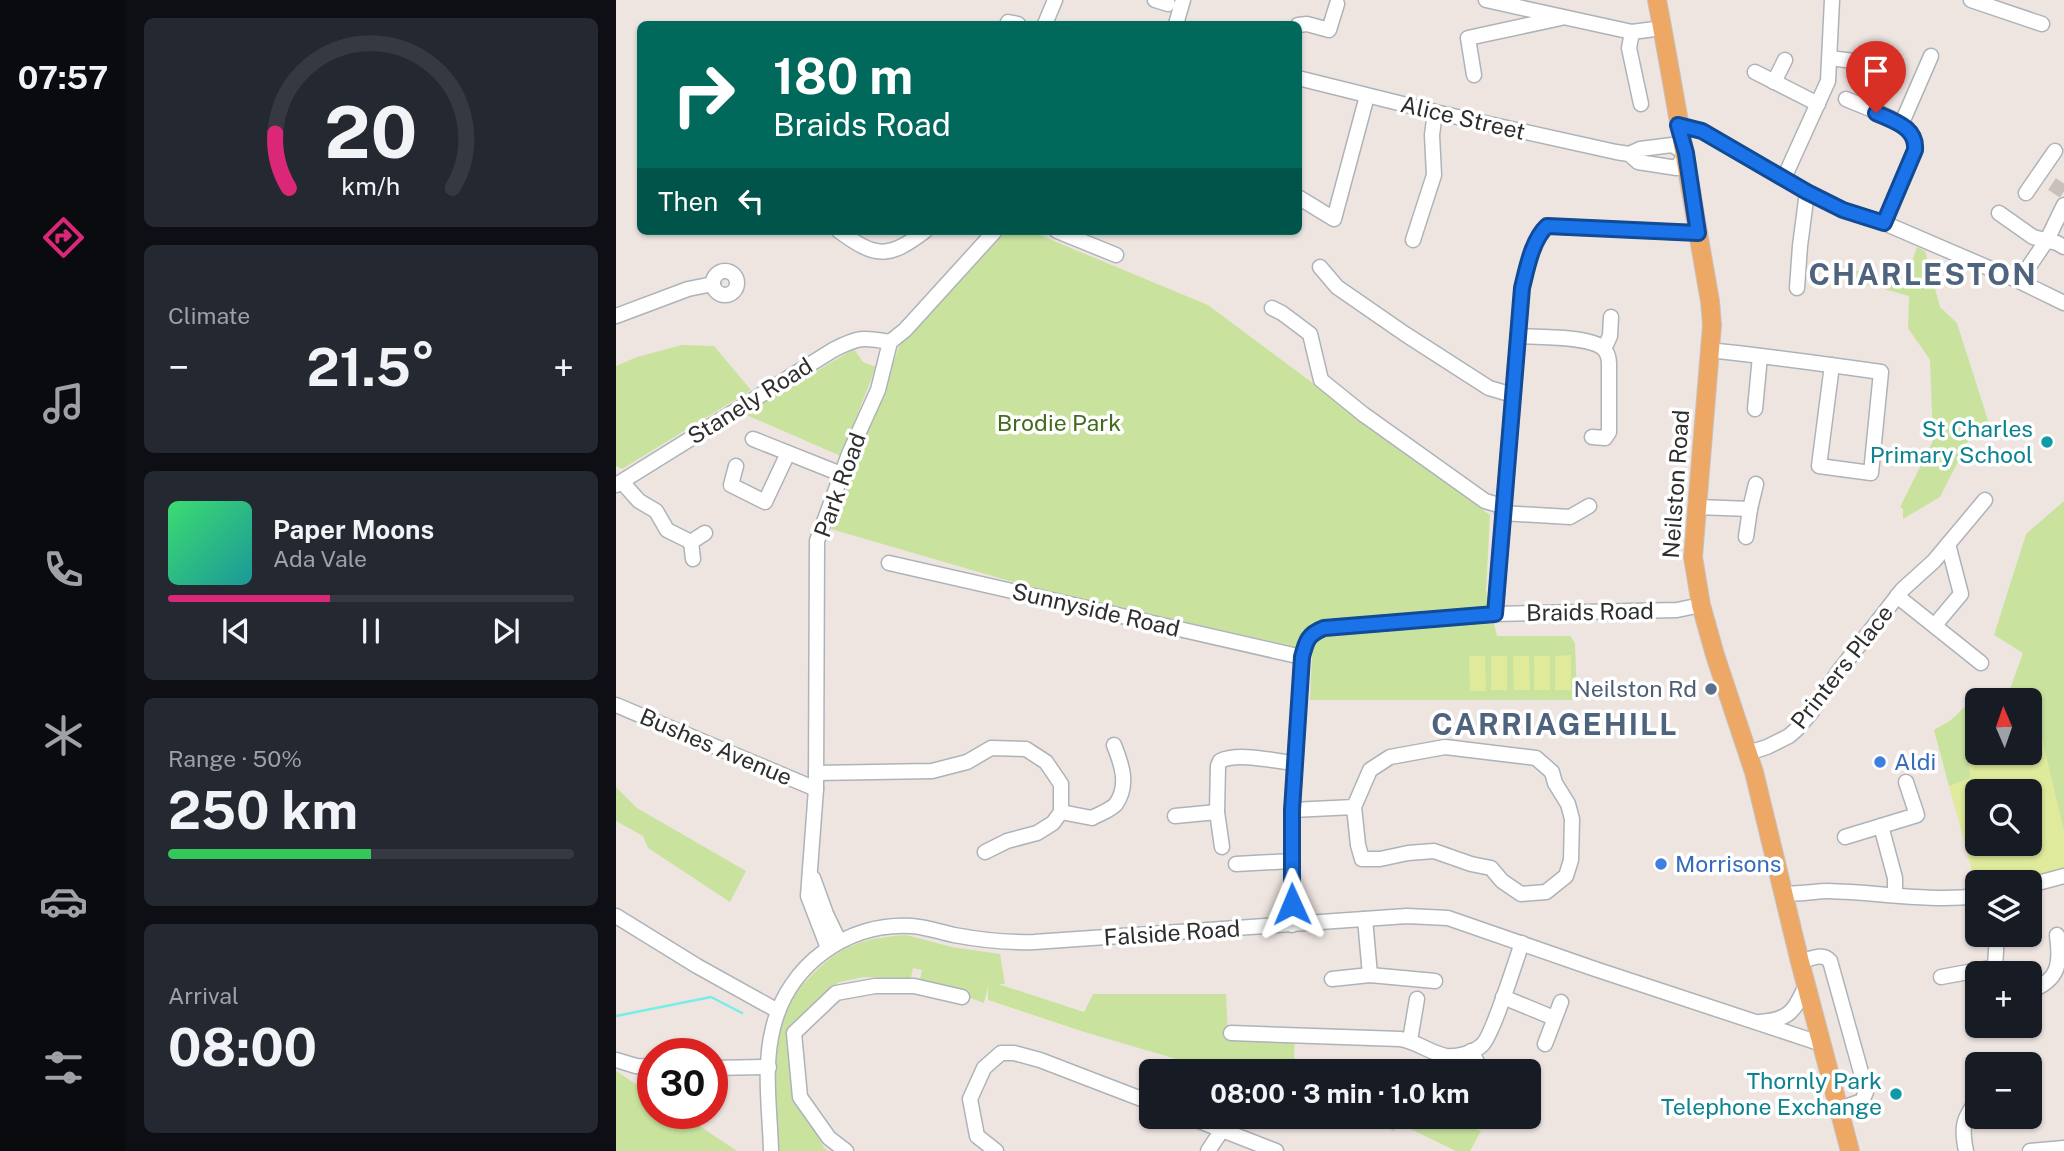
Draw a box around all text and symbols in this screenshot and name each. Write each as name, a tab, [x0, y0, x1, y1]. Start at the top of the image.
pin	[1846, 41, 1906, 113]
text: 180 m	[773, 47, 913, 105]
icon: right	[658, 49, 749, 140]
icon: arrive	[1857, 52, 1895, 90]
text: 07:57	[18, 59, 108, 96]
text: 20	[324, 90, 418, 175]
street label: Alice Street	[1398, 90, 1528, 145]
text: Braids Road	[773, 106, 951, 143]
text: km/h	[342, 171, 400, 201]
icon: left	[732, 182, 770, 220]
text: Then	[658, 186, 718, 217]
icon: directions	[39, 213, 88, 262]
district label: CHARLESTON	[1808, 256, 2038, 292]
text: Climate	[168, 302, 250, 329]
text: 21.5°	[306, 337, 436, 398]
text: −	[168, 345, 189, 390]
text: +	[553, 345, 574, 390]
street label: Stanely Road	[683, 352, 817, 450]
icon: music	[39, 379, 88, 428]
park label: Brodie Park	[997, 409, 1121, 436]
street label: Neilston Road	[1657, 409, 1694, 559]
place label: St Charles Primary School	[1870, 415, 2033, 468]
street label: Park Road	[808, 429, 871, 541]
marker: St Charles Primary School	[2039, 434, 2055, 450]
text: Paper Moons	[273, 514, 434, 545]
icon: phone	[39, 545, 88, 594]
text: Ada Vale	[273, 545, 367, 572]
street label: Sunnyside Road	[1010, 577, 1183, 642]
street label: Braids Road	[1526, 597, 1654, 626]
street label: Printers Place	[1785, 599, 1898, 734]
icon: previous	[217, 612, 255, 650]
icon: pause	[352, 612, 390, 650]
icon: next	[487, 612, 525, 650]
place label: Neilston Rd	[1574, 675, 1697, 702]
marker: Neilston Rd	[1703, 681, 1719, 697]
north arrow	[1965, 688, 2042, 765]
map controls	[1965, 688, 2042, 1129]
street label: Bushes Avenue	[636, 702, 796, 791]
district label: CARRIAGEHILL	[1431, 706, 1679, 742]
icon: climate	[39, 711, 88, 760]
text: Range · 50%	[168, 745, 302, 772]
place label: Aldi	[1894, 748, 1936, 775]
marker: Aldi	[1872, 754, 1888, 770]
button: search	[1965, 779, 2042, 856]
text: 250 km	[168, 780, 358, 841]
place label: Morrisons	[1675, 850, 1781, 877]
marker: Morrisons	[1653, 856, 1669, 872]
position arrow	[1255, 867, 1329, 941]
button: layers	[1965, 870, 2042, 947]
icon: car	[39, 877, 88, 926]
street label: Falside Road	[1103, 914, 1241, 951]
button: +	[1965, 961, 2042, 1038]
text: Arrival	[168, 982, 239, 1009]
text: 08:00	[168, 1017, 317, 1078]
speed limit sign: 30	[637, 1038, 728, 1129]
icon: filters	[39, 1043, 88, 1092]
button: −	[1965, 1052, 2042, 1129]
place label: Thornly Park Telephone Exchange	[1661, 1067, 1882, 1120]
text: 08:00 · 3 min · 1.0 km	[1210, 1078, 1470, 1109]
marker: Thornly Park Telephone Exchange	[1888, 1086, 1904, 1102]

